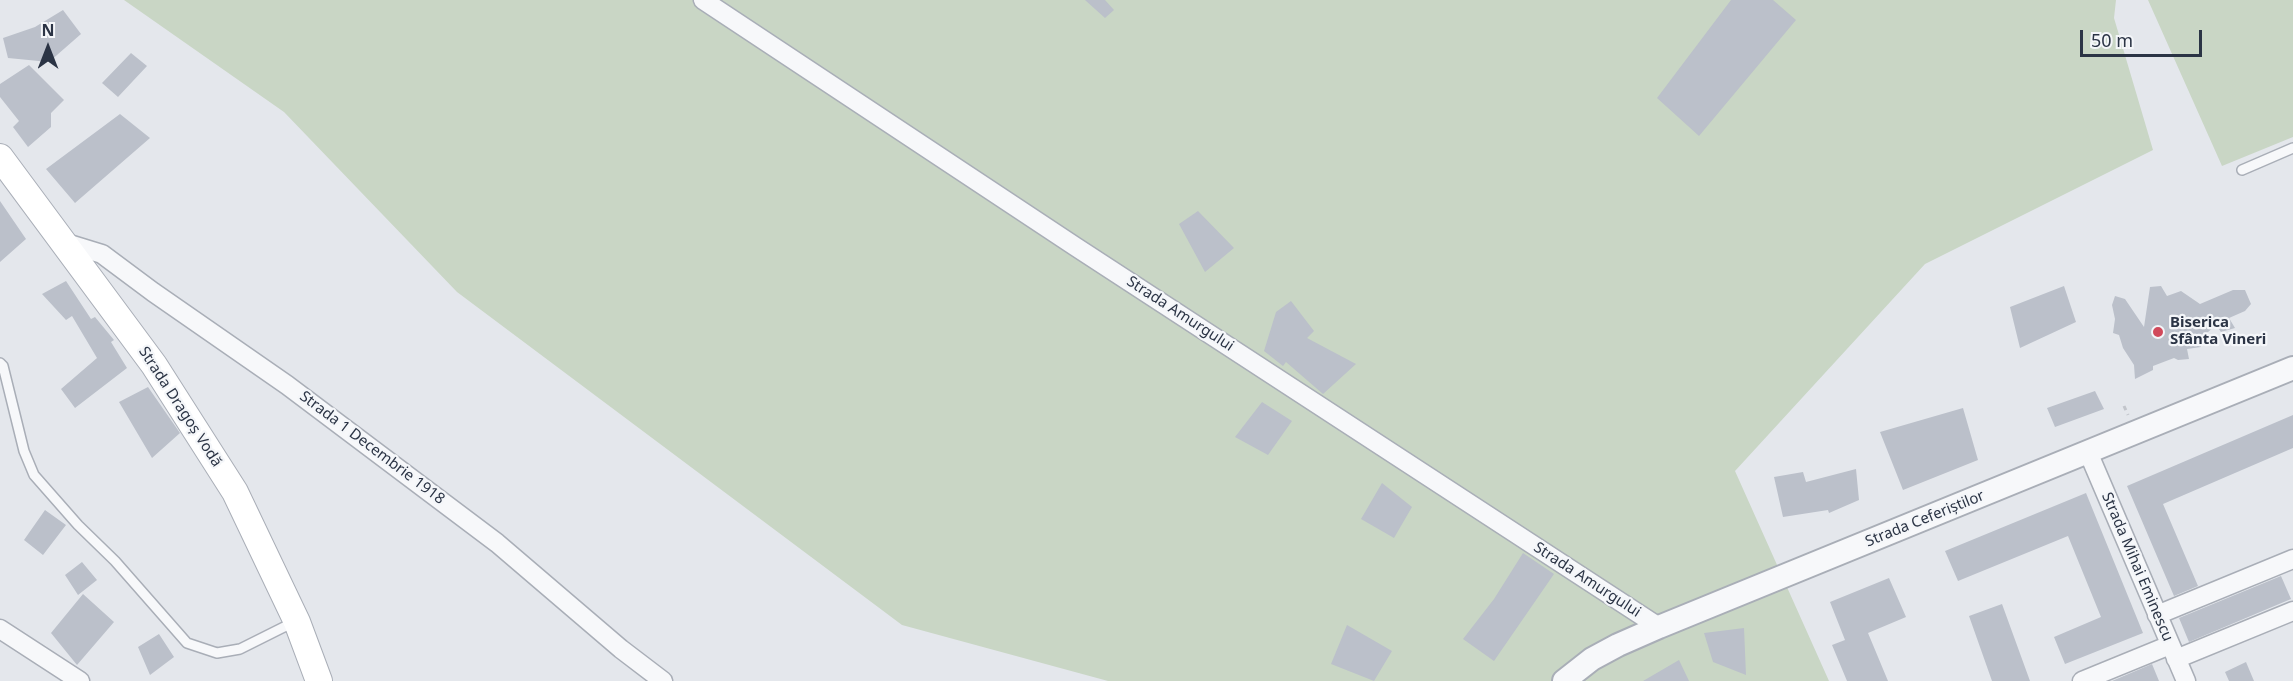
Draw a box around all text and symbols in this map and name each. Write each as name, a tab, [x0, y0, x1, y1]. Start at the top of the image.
north arrow	[18, 18, 78, 78]
scale bar	[2083, 18, 2204, 56]
text: N	[41, 19, 55, 41]
text: 50 m	[2091, 28, 2133, 52]
street label: Strada Amurgului	[1123, 273, 1237, 355]
place label: Biserica Sfânta Vineri	[2170, 314, 2266, 349]
marker: Biserica Sfânta Vineri	[2151, 325, 2165, 339]
street label: Strada Dragoș Vodă	[134, 344, 226, 470]
street label: Strada 1 Decembrie 1918	[296, 388, 448, 508]
street label: Strada Ceferiștilor	[1863, 487, 1987, 551]
street label: Strada Mihai Eminescu	[2097, 490, 2177, 644]
street label: Strada Amurgului	[1530, 539, 1644, 621]

